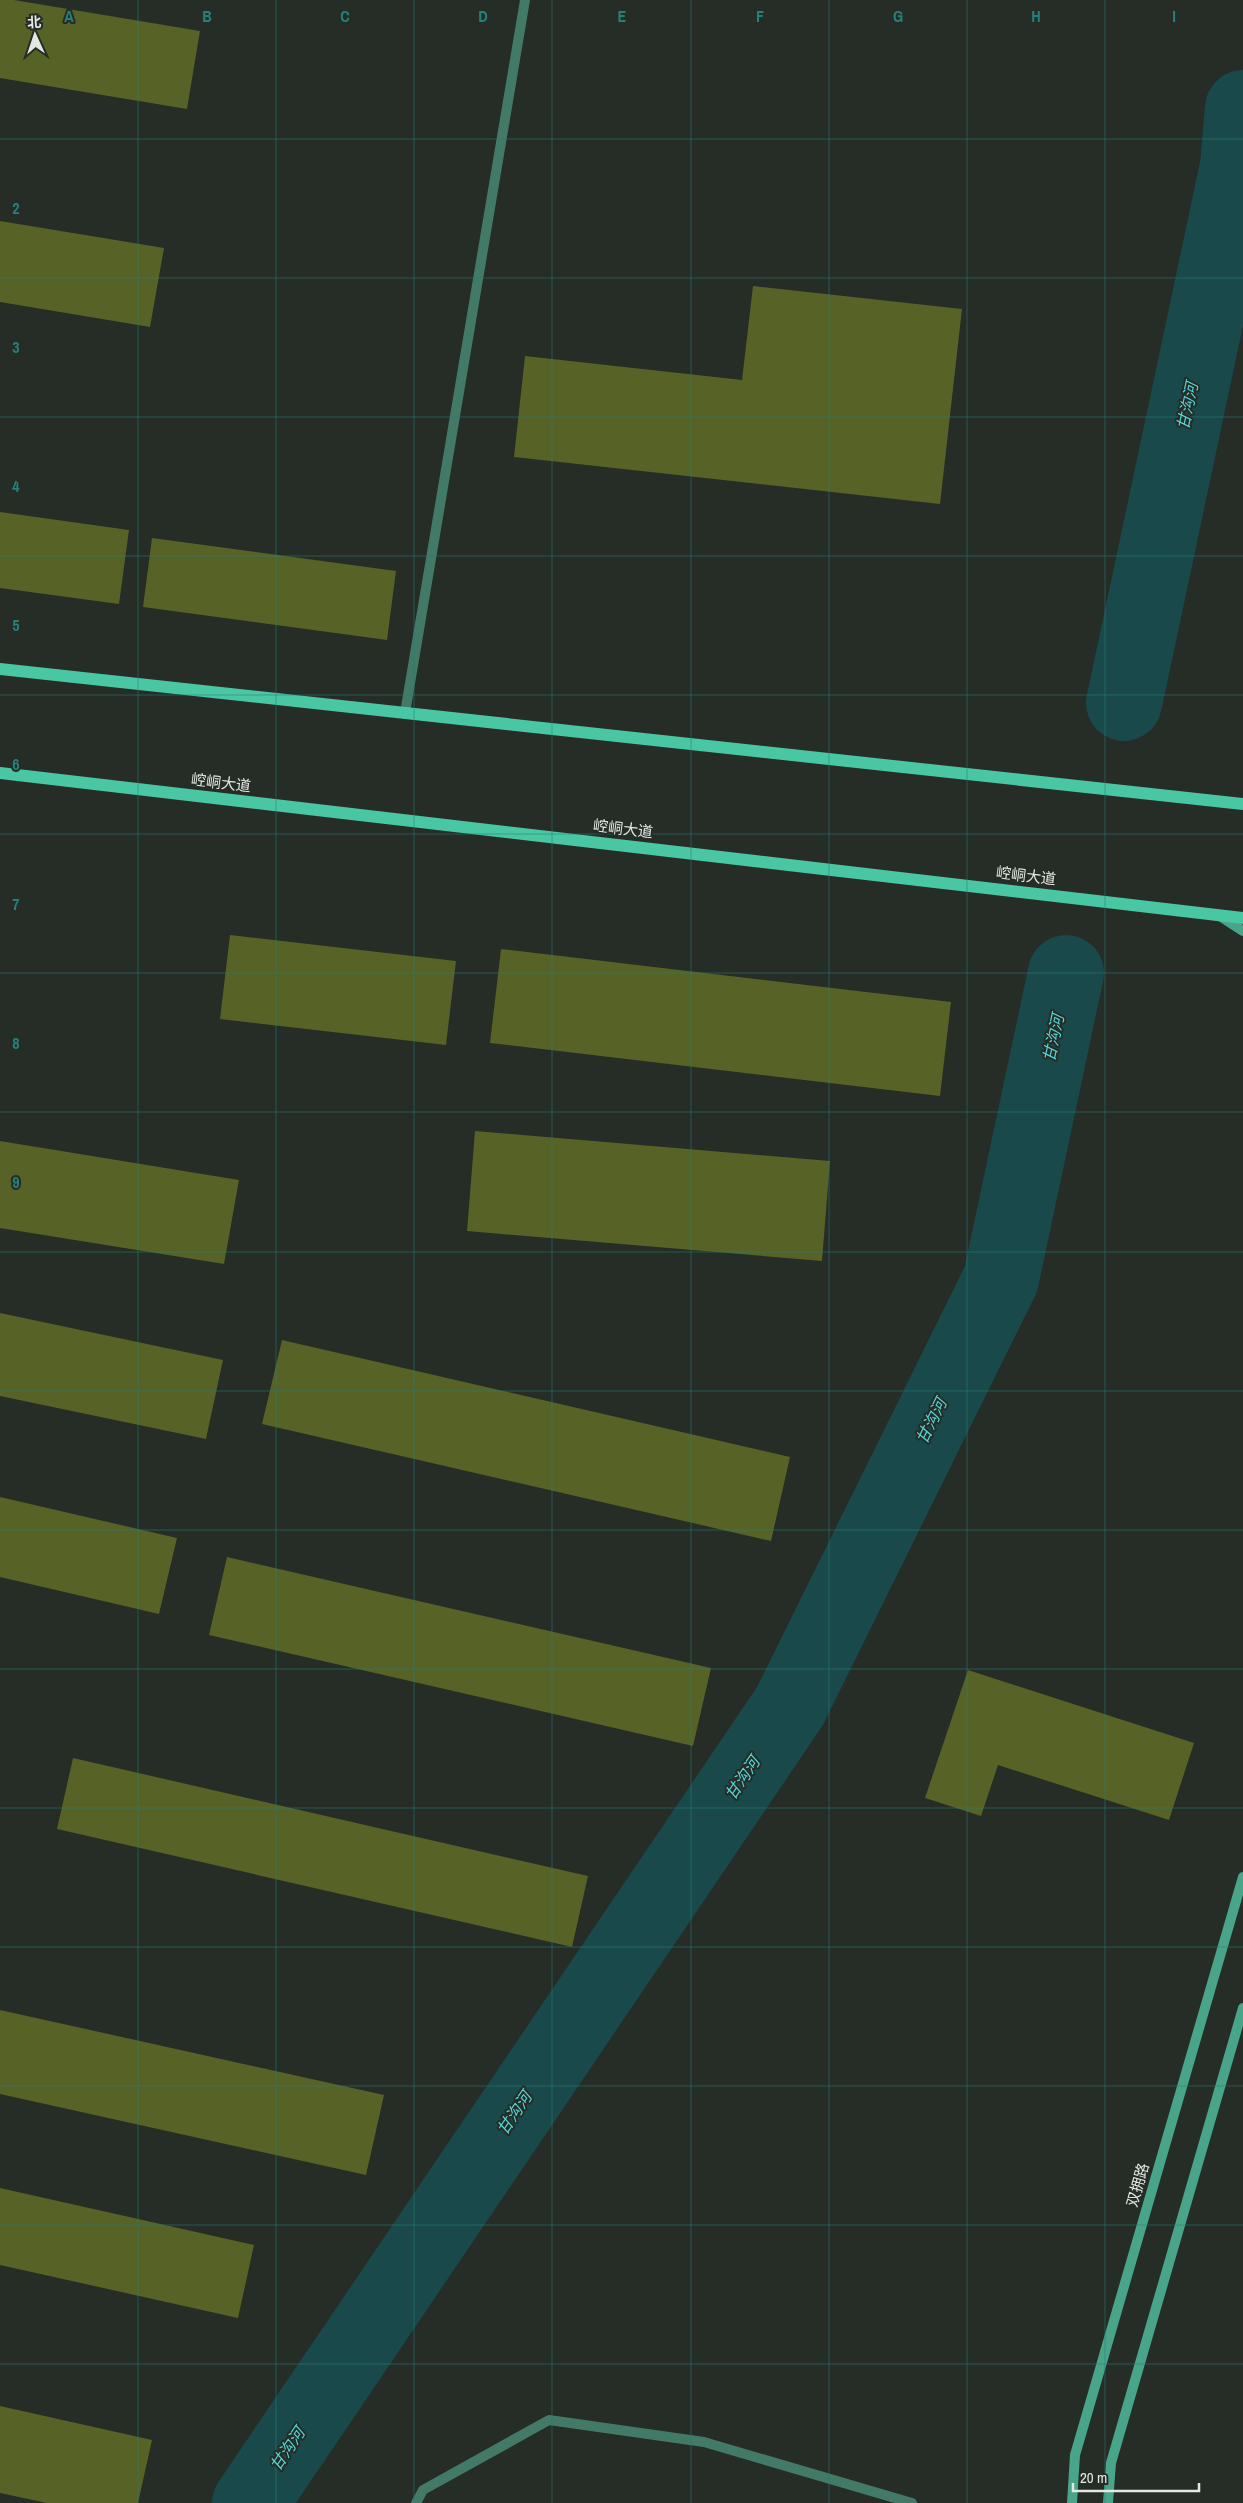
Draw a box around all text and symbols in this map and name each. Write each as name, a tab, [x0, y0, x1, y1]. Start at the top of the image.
text: A	[64, 5, 74, 27]
text: B	[202, 5, 212, 27]
text: C	[340, 5, 350, 27]
text: D	[478, 5, 488, 27]
text: E	[618, 5, 627, 27]
text: F	[756, 5, 764, 27]
text: G	[893, 5, 903, 27]
text: H	[1031, 5, 1041, 27]
text: I	[1172, 5, 1176, 27]
north arrow	[10, 10, 60, 60]
text: 北	[27, 13, 42, 31]
text: 2	[12, 197, 20, 219]
text: 3	[12, 336, 20, 358]
water label: 甘沟河	[1171, 377, 1203, 432]
text: 4	[12, 475, 20, 497]
text: 5	[12, 614, 20, 636]
text: 6	[12, 753, 20, 775]
street label: 崆峒大道	[190, 768, 252, 797]
street label: 崆峒大道	[592, 814, 654, 843]
street label: 崆峒大道	[995, 861, 1057, 890]
text: 7	[12, 893, 20, 915]
water label: 甘沟河	[1037, 1009, 1069, 1064]
text: 8	[12, 1032, 20, 1054]
text: 9	[12, 1171, 20, 1193]
water label: 甘沟河	[911, 1392, 953, 1447]
water label: 甘沟河	[719, 1749, 766, 1804]
water label: 甘沟河	[491, 2084, 538, 2139]
street label: 双拥路	[1121, 2160, 1154, 2209]
water label: 甘沟河	[264, 2420, 311, 2475]
scale bar	[1073, 2460, 1199, 2492]
text: 20 m	[1080, 2467, 1107, 2488]

